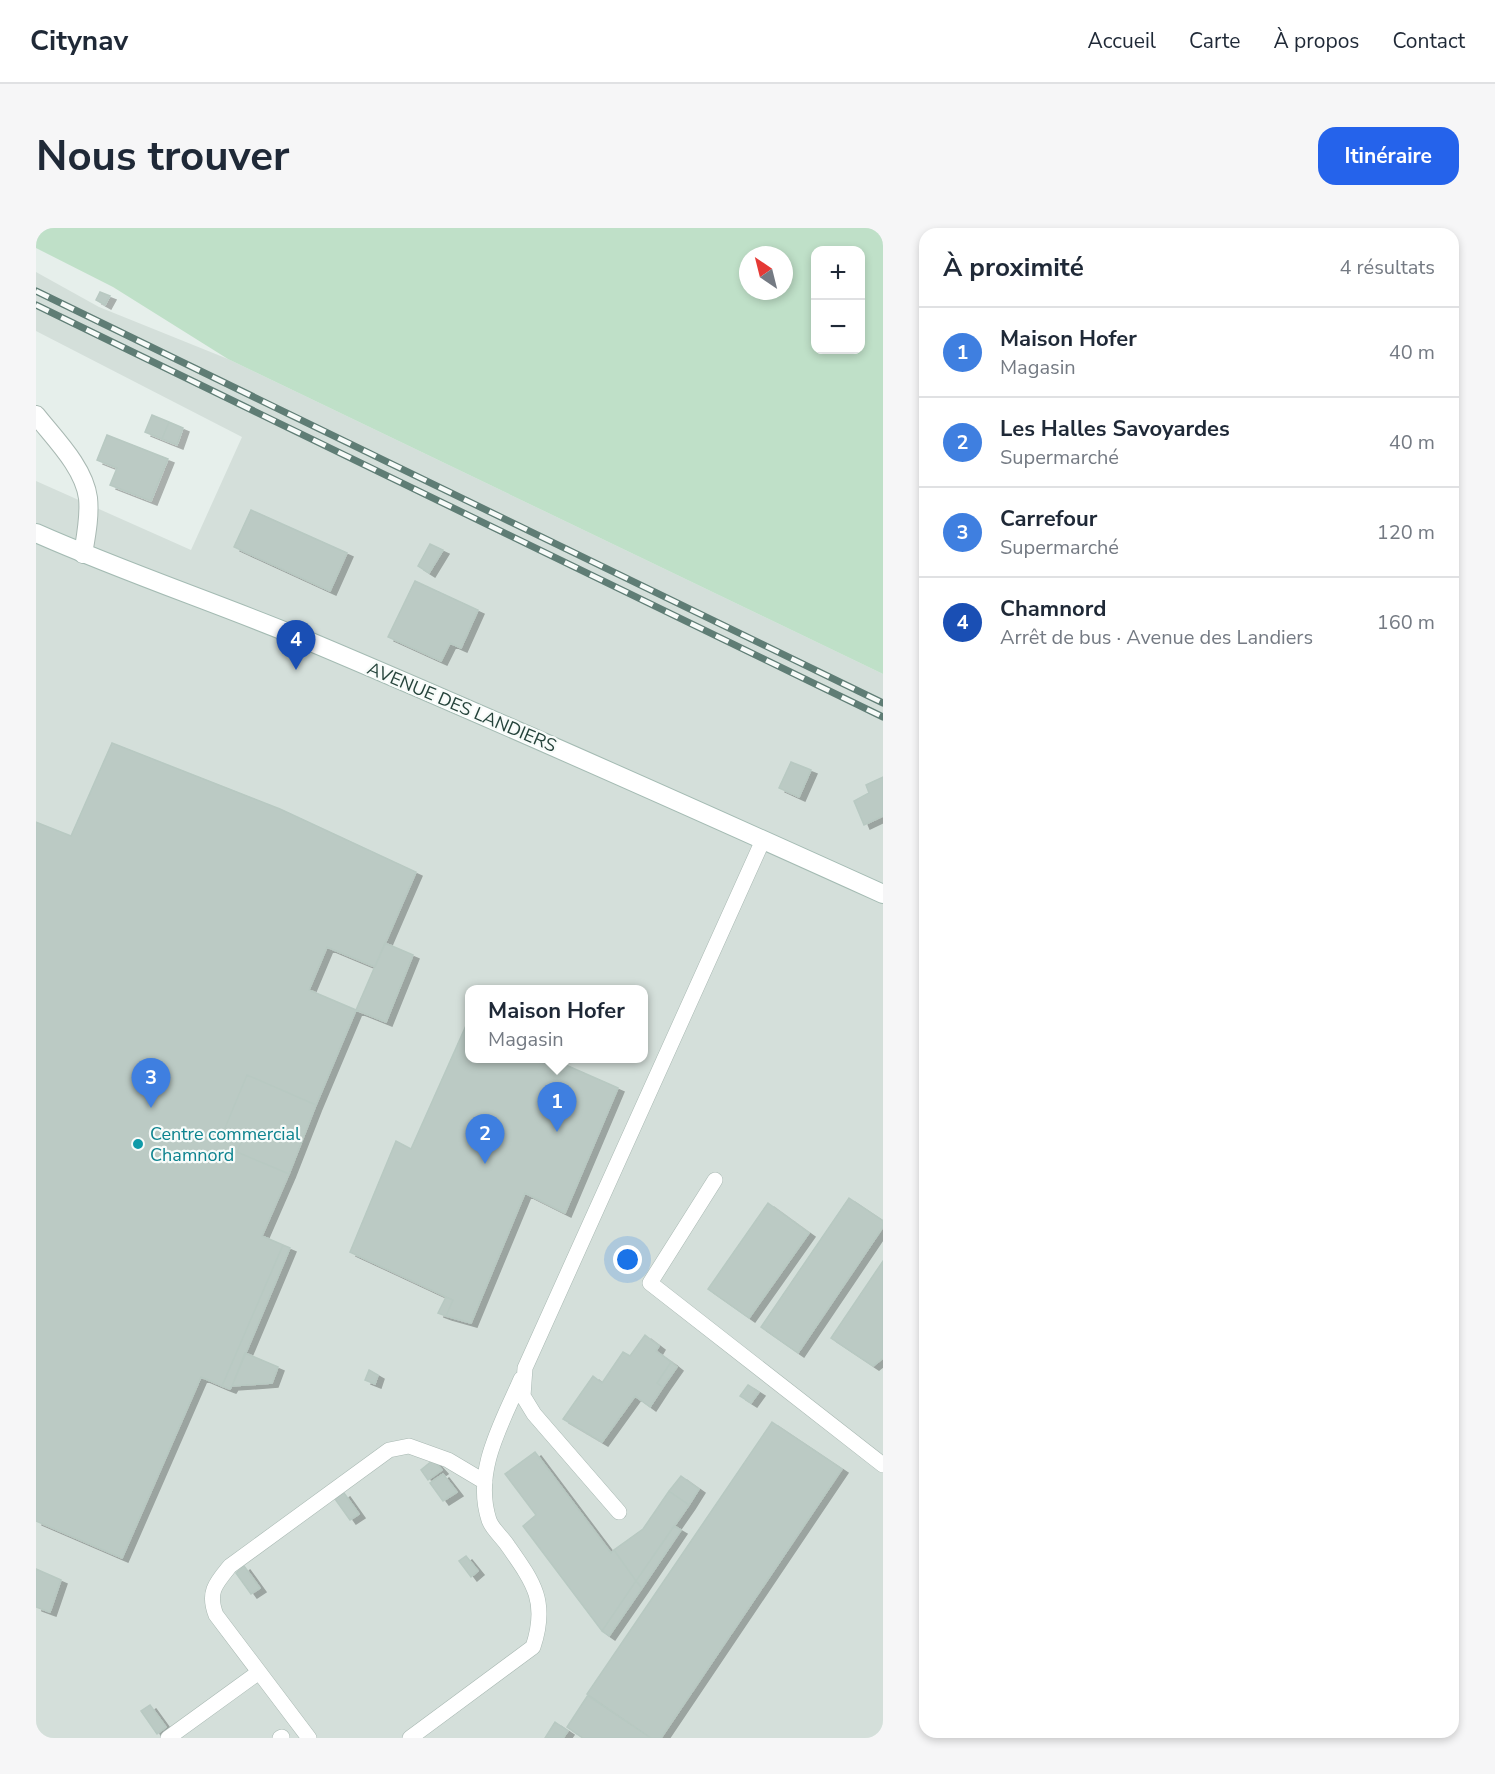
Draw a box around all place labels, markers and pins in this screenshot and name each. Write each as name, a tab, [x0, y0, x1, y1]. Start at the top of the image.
pin: 4	[276, 620, 316, 670]
pin: 3	[132, 1058, 170, 1108]
pin: 1	[538, 1082, 576, 1132]
pin: 2	[466, 1114, 504, 1164]
place label: Centre commercial Chamnord	[150, 1122, 301, 1167]
marker: Centre commercial Chamnord	[131, 1137, 145, 1151]

